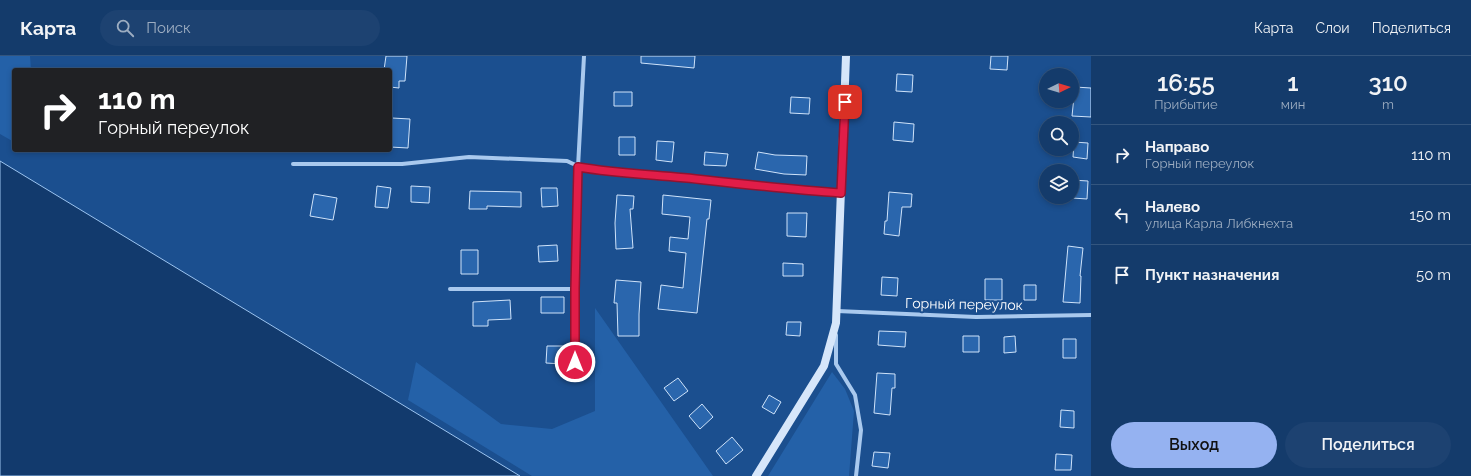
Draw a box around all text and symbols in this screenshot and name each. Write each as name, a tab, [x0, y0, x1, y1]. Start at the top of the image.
search box	[100, 10, 380, 46]
text: Карта	[20, 17, 76, 39]
icon: search	[114, 17, 136, 39]
text: Поиск	[146, 19, 191, 37]
text: Карта	[1254, 20, 1293, 36]
text: Слои	[1315, 20, 1350, 36]
text: Поделиться	[1372, 20, 1451, 36]
north arrow	[1039, 68, 1079, 108]
map controls	[1039, 68, 1079, 204]
text: 16:55	[1157, 68, 1215, 97]
text: 1	[1287, 68, 1299, 97]
text: 310	[1368, 68, 1408, 97]
text: 110 m	[98, 83, 176, 116]
icon: right	[32, 84, 84, 136]
pin	[828, 85, 862, 119]
icon: arrive	[834, 91, 856, 113]
text: Прибытие	[1154, 97, 1218, 112]
text: мин	[1281, 97, 1305, 112]
text: m	[1382, 97, 1394, 112]
button: search	[1039, 116, 1079, 156]
text: Горный переулок	[98, 117, 249, 138]
text: Направо	[1145, 138, 1209, 156]
icon: right	[1111, 144, 1133, 166]
text: 110 m	[1411, 146, 1451, 164]
text: Горный переулок	[1145, 156, 1254, 171]
button: layers	[1039, 164, 1079, 204]
text: Налево	[1145, 198, 1200, 216]
icon: left	[1111, 204, 1133, 226]
text: 150 m	[1410, 206, 1451, 224]
text: улица Карла Либкнехта	[1145, 216, 1293, 231]
icon: arrive	[1111, 264, 1133, 286]
text: Пункт назначения	[1145, 266, 1279, 284]
text: 50 m	[1416, 266, 1451, 284]
street label: Горный переулок	[905, 295, 1023, 313]
position arrow	[554, 341, 596, 383]
button: Выход	[1111, 422, 1277, 468]
button: Поделиться	[1285, 422, 1451, 468]

